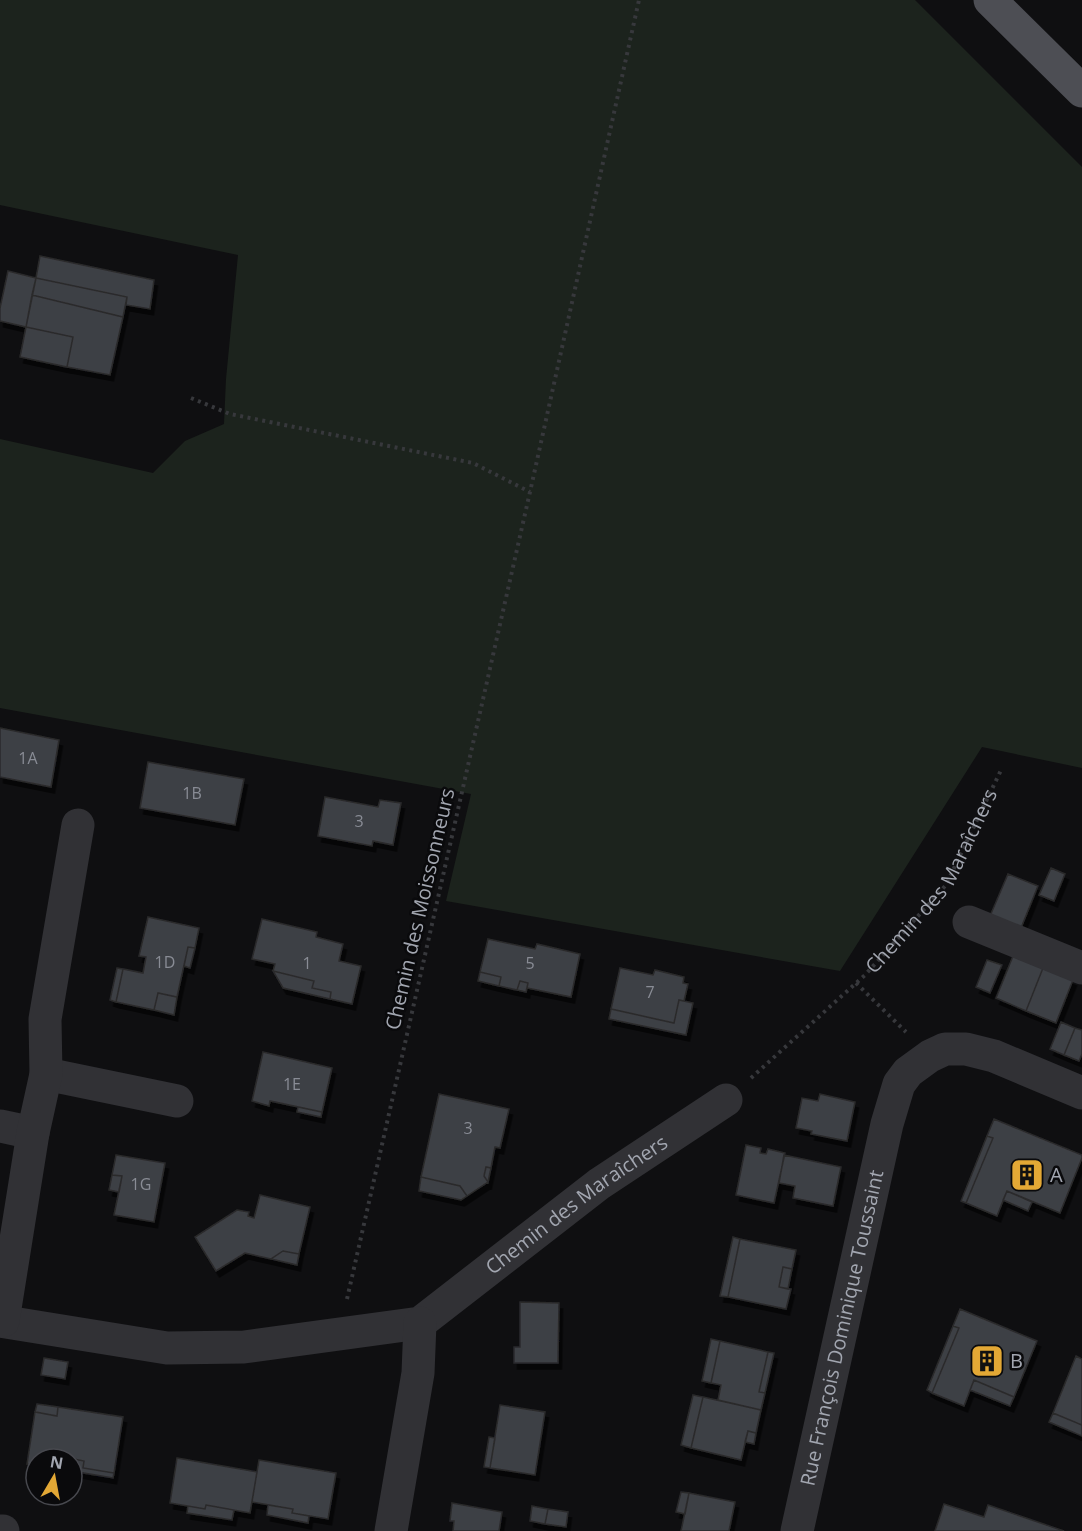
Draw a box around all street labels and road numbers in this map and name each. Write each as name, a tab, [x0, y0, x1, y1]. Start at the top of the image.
street label: Chemin des Maraîchers	[859, 784, 1003, 979]
street label: Chemin des Moissonneurs	[379, 785, 460, 1032]
street label: Chemin des Maraîchers	[480, 1129, 672, 1280]
street label: Rue François Dominique Toussaint	[793, 1167, 889, 1488]

